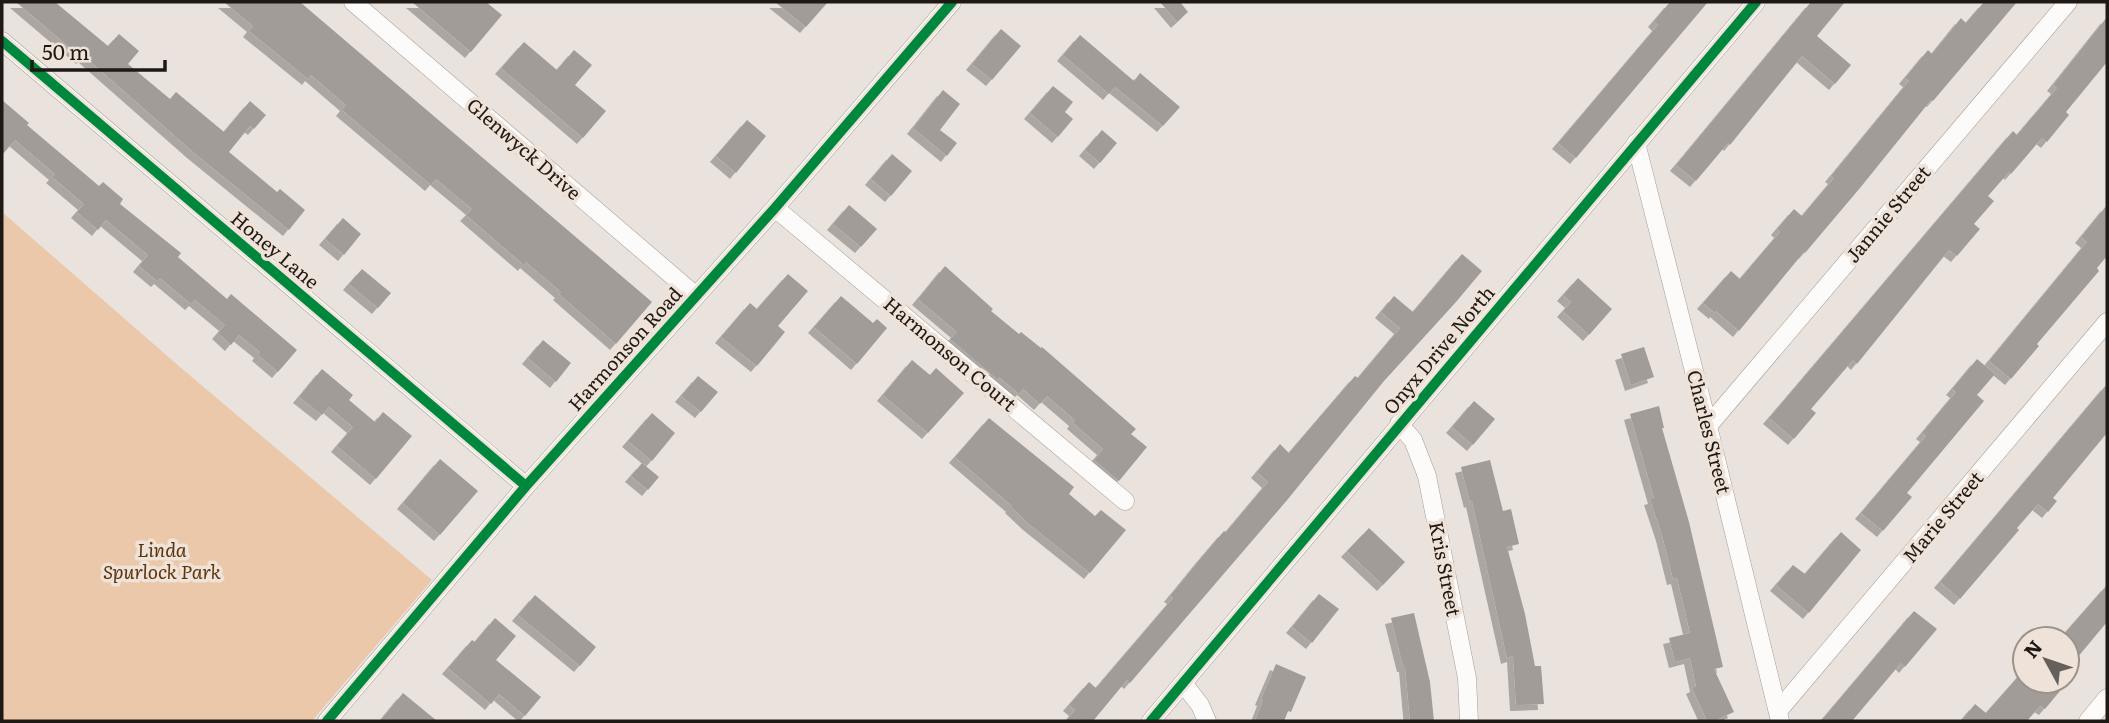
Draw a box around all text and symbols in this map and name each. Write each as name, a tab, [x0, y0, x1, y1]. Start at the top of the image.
scale bar	[32, 28, 164, 72]
text: 50 m	[42, 35, 89, 66]
street label: Glenwyck Drive	[461, 91, 588, 206]
street label: Jannie Street	[1838, 158, 1936, 268]
street label: Honey Lane	[225, 204, 326, 295]
street label: Onyx Drive North	[1376, 279, 1500, 420]
street label: Harmonson Road	[561, 280, 688, 417]
street label: Harmonson Court	[878, 289, 1023, 417]
street label: Charles Street	[1681, 367, 1739, 497]
street label: Marie Street	[1895, 464, 1989, 568]
street label: Kris Street	[1423, 519, 1469, 619]
park label: Linda Spurlock Park	[103, 535, 222, 585]
north arrow	[2011, 625, 2081, 695]
text: N	[2016, 633, 2048, 664]

